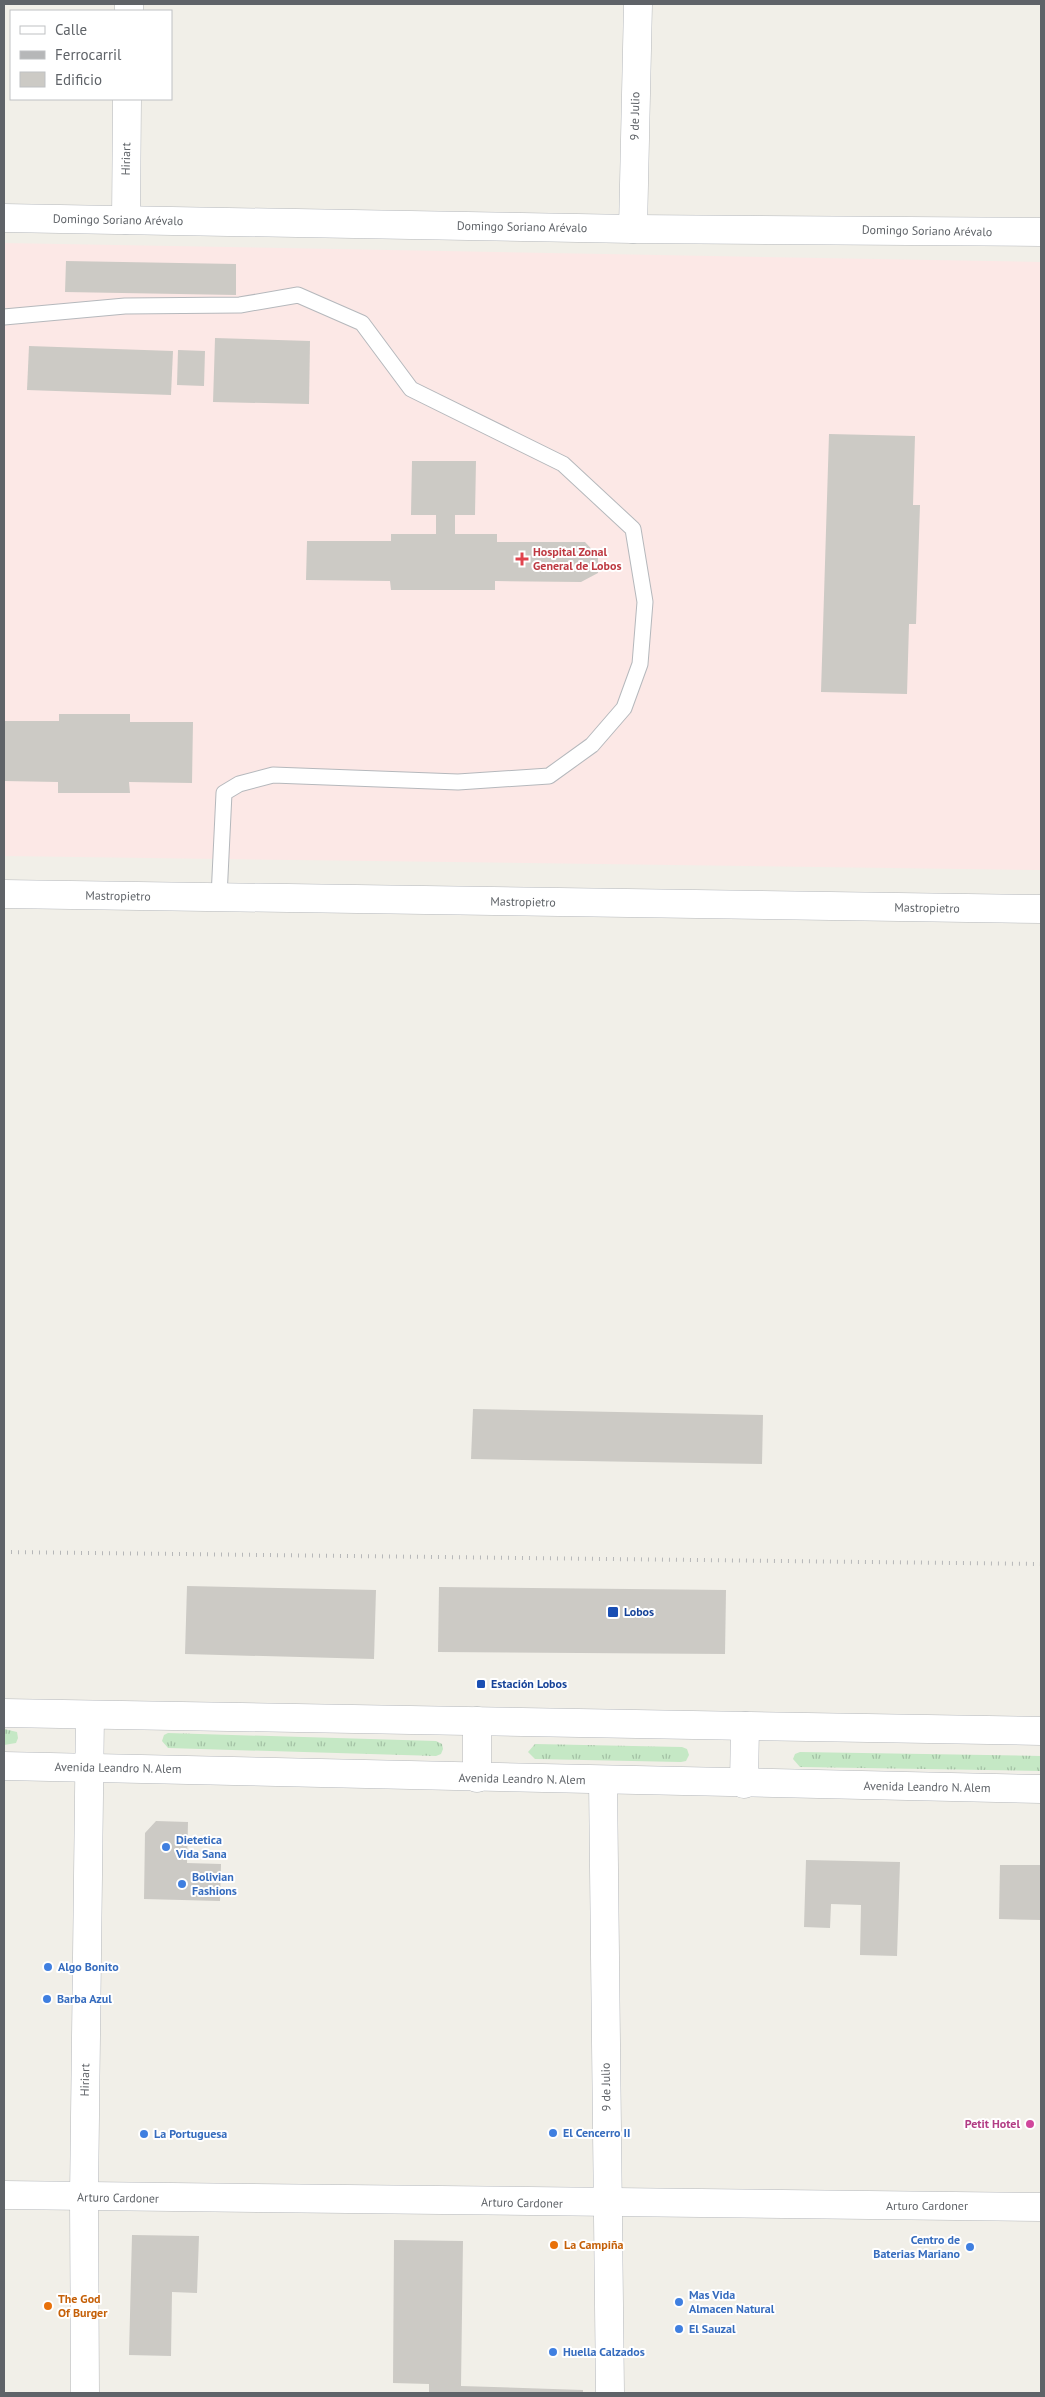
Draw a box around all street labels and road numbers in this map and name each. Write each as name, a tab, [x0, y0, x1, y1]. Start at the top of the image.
street label: 9 de Julio	[627, 92, 642, 140]
street label: Hiriart	[118, 142, 133, 176]
street label: Domingo Soriano Arévalo	[53, 211, 183, 228]
street label: Domingo Soriano Arévalo	[457, 218, 587, 235]
street label: Domingo Soriano Arévalo	[862, 222, 992, 239]
street label: Mastropietro	[85, 887, 151, 904]
street label: Mastropietro	[490, 893, 556, 910]
street label: Mastropietro	[894, 899, 960, 916]
street label: Avenida Leandro N. Alem	[54, 1759, 182, 1776]
street label: Avenida Leandro N. Alem	[458, 1770, 586, 1787]
street label: Avenida Leandro N. Alem	[863, 1778, 991, 1795]
street label: Hiriart	[77, 2063, 92, 2097]
street label: 9 de Julio	[598, 2063, 613, 2111]
street label: Arturo Cardoner	[77, 2189, 159, 2206]
street label: Arturo Cardoner	[481, 2194, 563, 2211]
street label: Arturo Cardoner	[886, 2198, 968, 2213]

